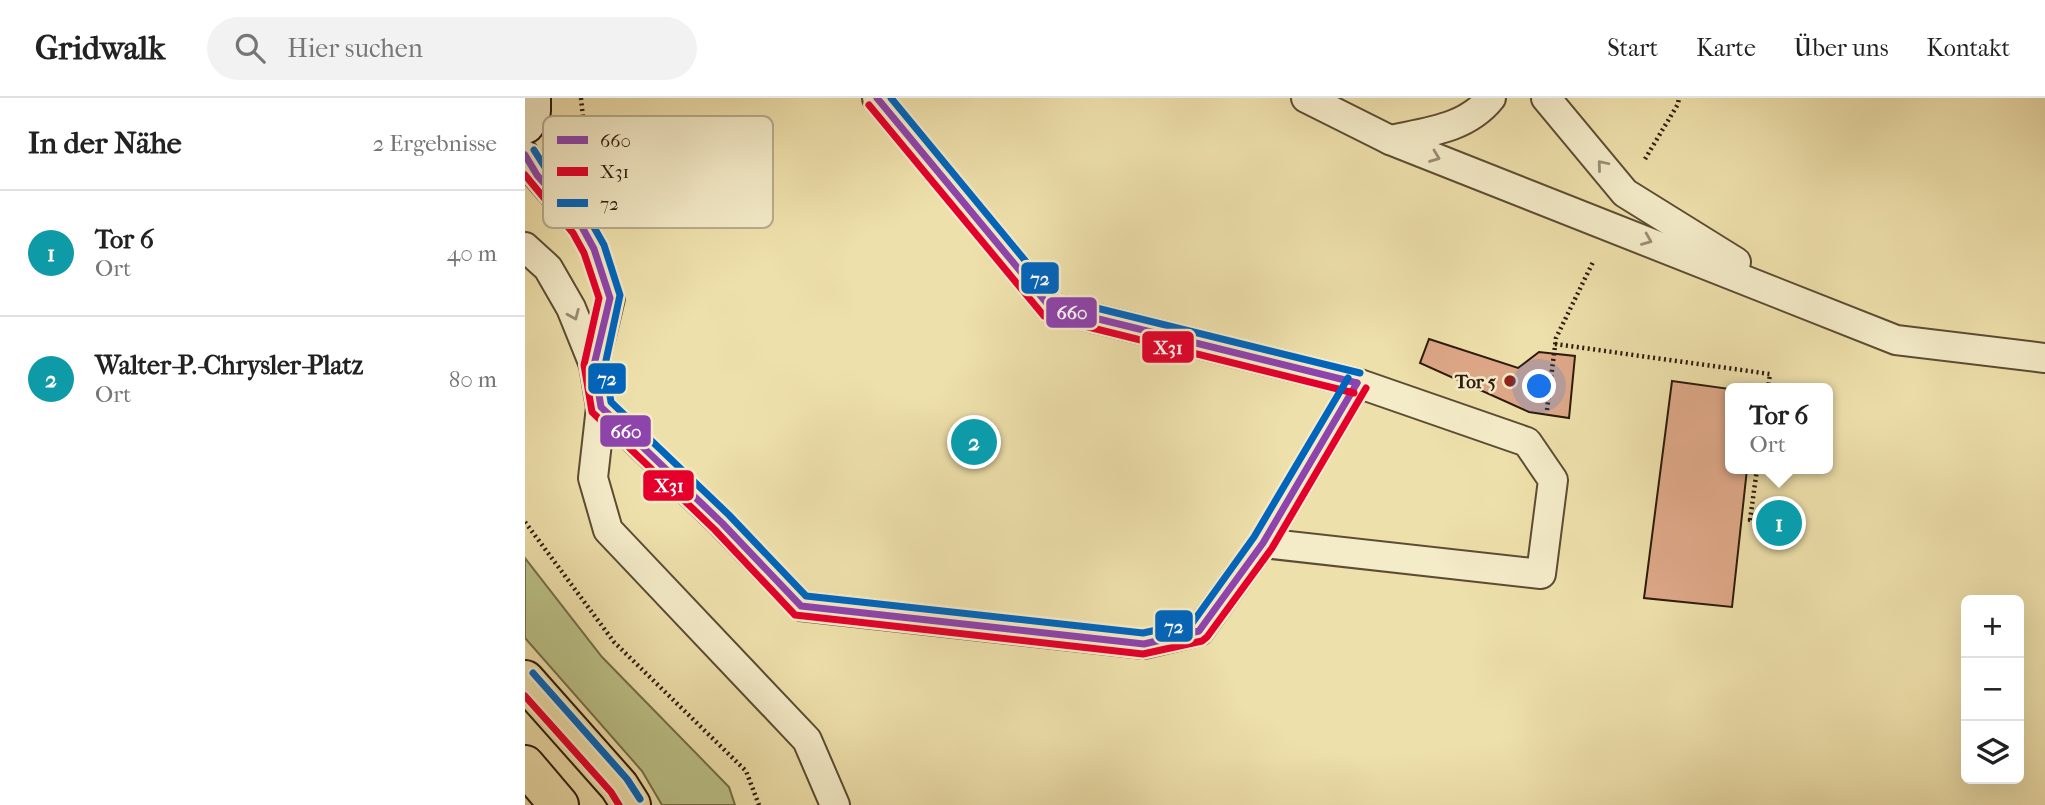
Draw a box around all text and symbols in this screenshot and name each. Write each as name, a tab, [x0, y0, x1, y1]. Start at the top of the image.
search box	[207, 17, 697, 80]
text: Gridwalk	[35, 29, 165, 68]
icon: search	[231, 29, 269, 67]
text: Hier suchen	[287, 33, 423, 64]
text: Start	[1607, 34, 1658, 62]
text: Karte	[1696, 34, 1756, 62]
text: Über uns	[1794, 34, 1889, 62]
text: Kontakt	[1927, 34, 2010, 62]
legend	[543, 116, 773, 228]
text: In der Nähe	[28, 126, 182, 161]
text: 2 Ergebnisse	[372, 130, 497, 157]
text: 660	[600, 130, 631, 152]
one-way arrow	[1428, 149, 1440, 163]
text: X31	[600, 161, 629, 183]
one-way arrow	[1598, 161, 1610, 174]
text: 72	[600, 193, 619, 215]
text: Tor 6	[95, 224, 154, 255]
one-way arrow	[1640, 232, 1652, 246]
text: 1	[47, 240, 55, 267]
text: 40 m	[447, 240, 497, 267]
text: Ort	[95, 255, 131, 282]
line badge: 72	[1020, 261, 1060, 295]
text: 72	[1030, 268, 1050, 290]
line badge: 660	[1045, 296, 1098, 329]
text: 660	[1056, 302, 1088, 324]
one-way arrow	[565, 309, 579, 321]
line badge: X31	[1141, 330, 1195, 364]
text: X31	[1152, 337, 1183, 359]
text: Walter-P.-Chrysler-Platz	[95, 350, 363, 381]
line badge: 72	[587, 362, 627, 395]
text: 2	[45, 366, 57, 393]
text: 80 m	[449, 366, 497, 393]
text: 72	[597, 368, 617, 390]
your location	[1522, 369, 1556, 403]
place label: Tor 5	[1454, 371, 1496, 393]
marker: Tor 5	[1502, 373, 1518, 389]
text: Ort	[95, 381, 131, 408]
popup	[1725, 383, 1833, 474]
text: Tor 6	[1750, 400, 1808, 431]
line badge: 660	[599, 414, 652, 448]
pin: 2	[951, 416, 997, 468]
text: 660	[610, 421, 642, 443]
text: Ort	[1750, 431, 1786, 458]
line badge: X31	[642, 469, 695, 502]
text: X31	[653, 475, 684, 497]
pin: 1	[1756, 497, 1802, 549]
map controls	[1961, 595, 2024, 784]
button: +	[1961, 595, 2024, 658]
line badge: 72	[1154, 609, 1194, 643]
text: 72	[1164, 616, 1184, 638]
button: −	[1961, 658, 2024, 721]
button: layers	[1961, 721, 2024, 784]

